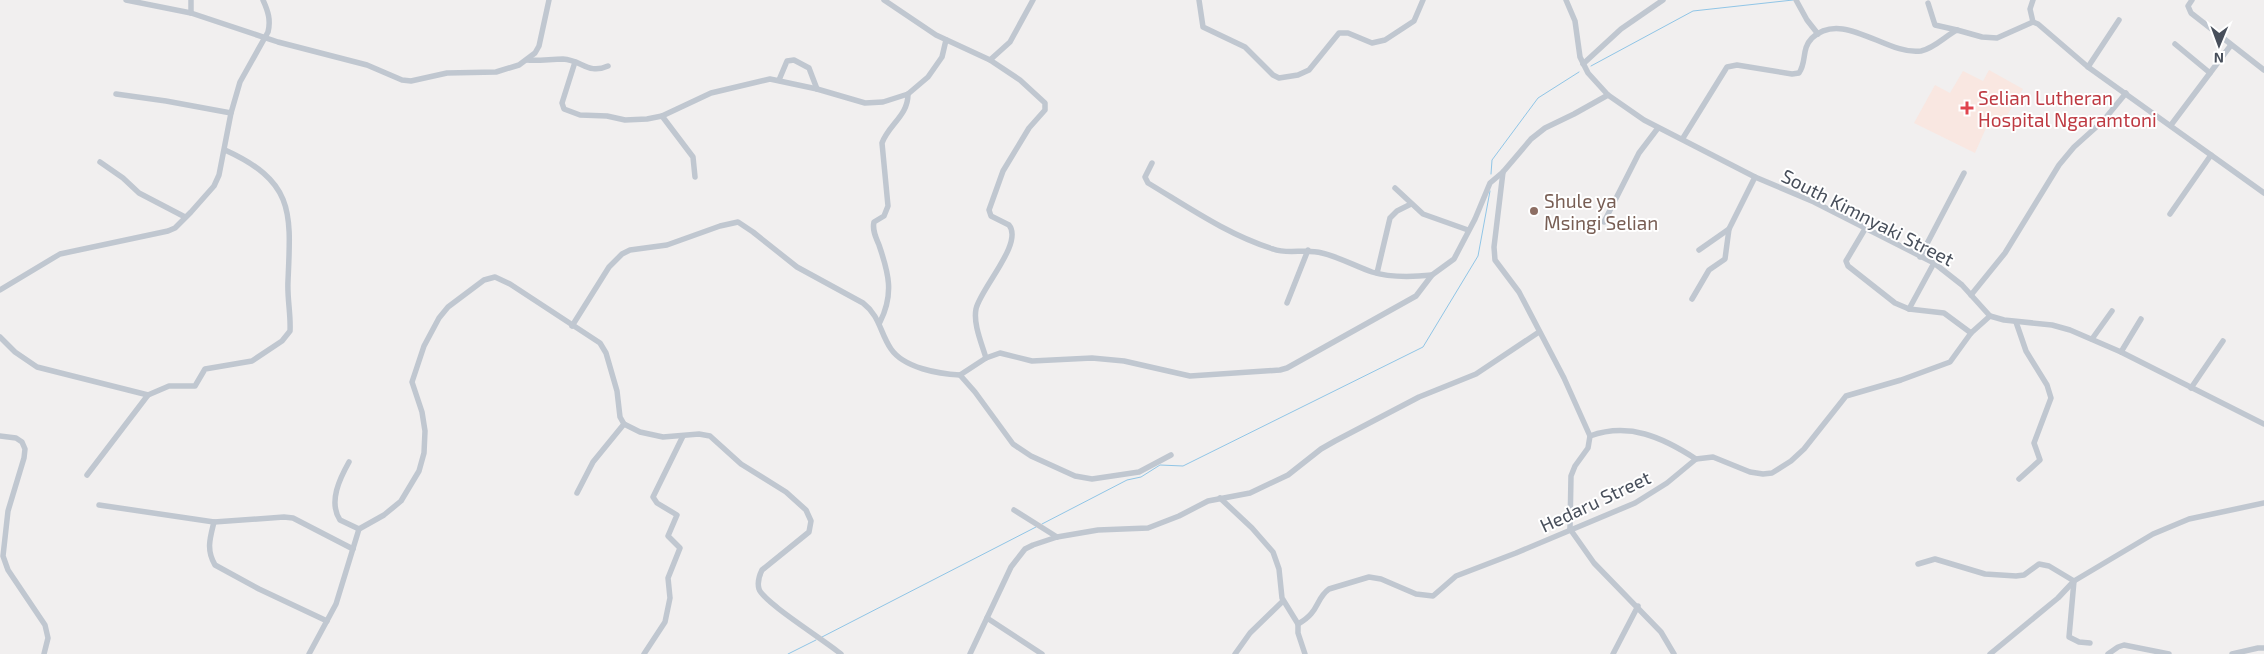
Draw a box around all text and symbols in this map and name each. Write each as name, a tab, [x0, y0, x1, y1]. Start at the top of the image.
north arrow	[2194, 20, 2244, 70]
text: N	[2214, 50, 2224, 67]
place label: Selian Lutheran Hospital Ngaramtoni	[1978, 86, 2157, 131]
marker: Selian Lutheran Hospital Ngaramtoni	[1960, 101, 1974, 115]
street label: South Kimnyaki Street	[1778, 164, 1958, 270]
place label: Shule ya Msingi Selian	[1544, 189, 1658, 234]
marker: Shule ya Msingi Selian	[1528, 205, 1540, 217]
street label: Hedaru Street	[1536, 465, 1654, 537]

